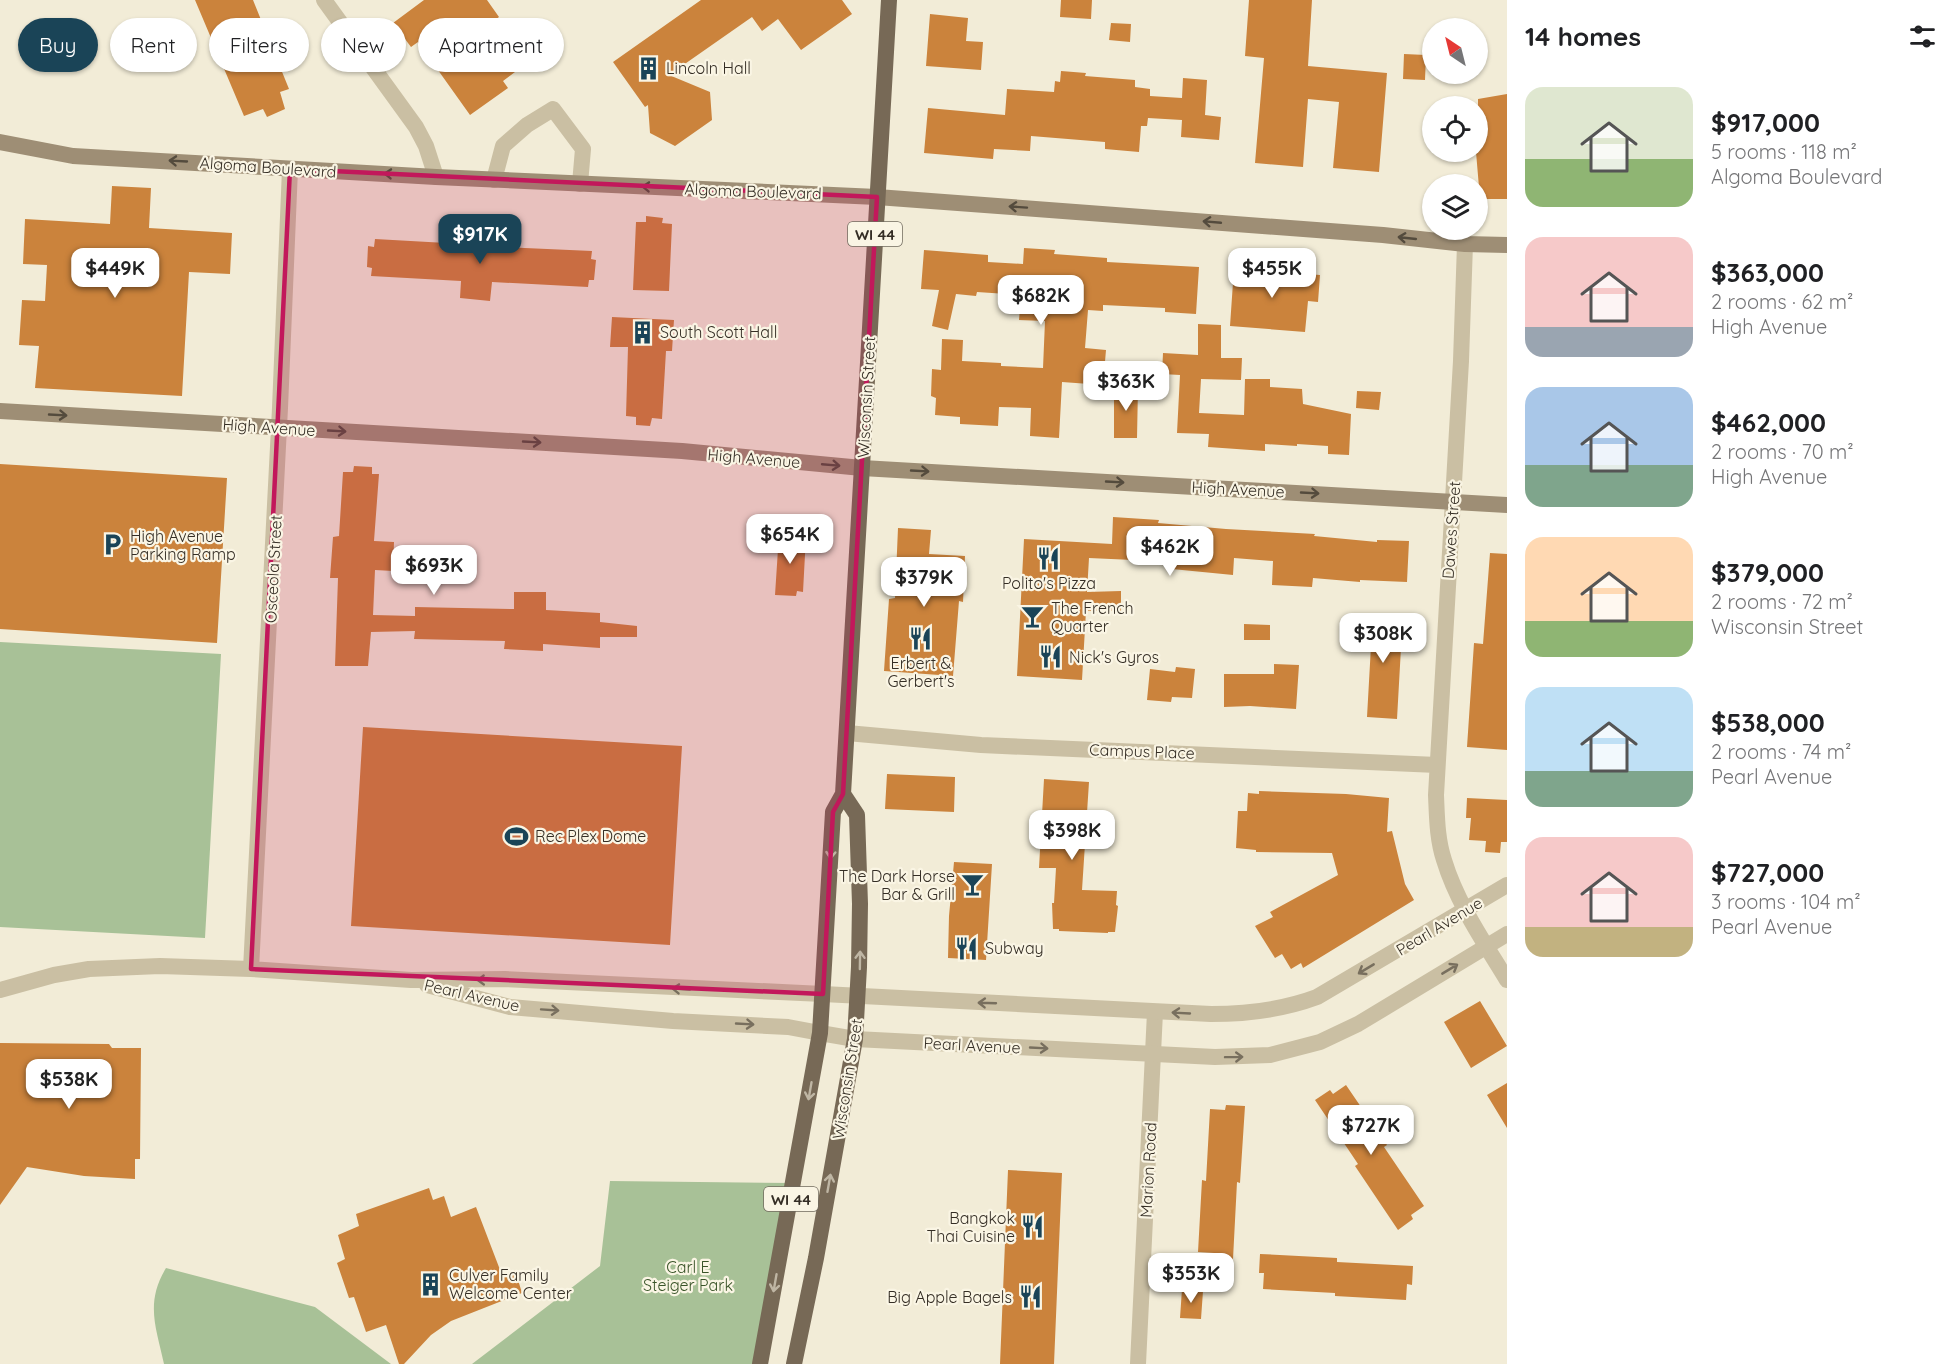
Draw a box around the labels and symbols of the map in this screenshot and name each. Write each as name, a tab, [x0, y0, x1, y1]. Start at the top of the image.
north arrow	[1422, 18, 1488, 84]
building icon: Lincoln Hall	[635, 55, 661, 81]
place label: Lincoln Hall	[666, 58, 751, 78]
street label: Algoma Boulevard	[199, 152, 337, 182]
one-way arrow	[168, 155, 188, 166]
one-way arrow	[384, 169, 404, 180]
street label: Algoma Boulevard	[684, 179, 822, 203]
one-way arrow	[642, 181, 662, 192]
one-way arrow	[1009, 201, 1029, 212]
pin: $917K	[438, 214, 522, 265]
one-way arrow	[1203, 216, 1223, 227]
road number: WI 44	[848, 222, 902, 246]
one-way arrow	[1397, 232, 1417, 243]
pin: $449K	[73, 248, 157, 299]
pin: $455K	[1230, 248, 1314, 299]
pin: $682K	[999, 275, 1083, 326]
building icon: South Scott Hall	[629, 319, 655, 345]
place label: South Scott Hall	[660, 322, 777, 342]
street label: Wisconsin Street	[853, 336, 879, 458]
pin: $363K	[1084, 361, 1168, 412]
one-way arrow	[48, 409, 68, 420]
street label: High Avenue	[222, 414, 316, 440]
one-way arrow	[326, 426, 346, 437]
one-way arrow	[521, 437, 541, 448]
street label: High Avenue	[707, 444, 801, 472]
one-way arrow	[820, 460, 840, 471]
one-way arrow	[910, 466, 930, 477]
one-way arrow	[1105, 477, 1125, 488]
street label: High Avenue	[1191, 477, 1285, 501]
street label: Dawes Street	[1438, 481, 1464, 579]
one-way arrow	[1299, 488, 1319, 499]
street label: Osceola Street	[260, 514, 286, 624]
pin: $654K	[748, 514, 832, 565]
place label: High Avenue Parking Ramp	[130, 526, 236, 564]
pin: $462K	[1128, 526, 1212, 577]
parking icon: High Avenue Parking Ramp	[99, 532, 125, 558]
pin: $693K	[392, 545, 476, 596]
restaurant icon: Polito's Pizza	[1036, 545, 1062, 571]
pin: $379K	[882, 557, 966, 608]
place label: Polito's Pizza	[1002, 573, 1096, 593]
place label: The French Quarter	[1051, 598, 1134, 636]
bar icon: The French Quarter	[1020, 604, 1046, 630]
pin: $308K	[1341, 613, 1425, 664]
restaurant icon: Erbert & Gerbert's	[908, 625, 934, 651]
restaurant icon: Nick's Gyros	[1038, 644, 1064, 670]
place label: Nick's Gyros	[1069, 647, 1159, 667]
place label: Erbert & Gerbert's	[887, 653, 955, 691]
street label: Campus Place	[1089, 739, 1195, 763]
pin: $398K	[1030, 810, 1114, 861]
sports icon: Rec Plex Dome	[504, 823, 530, 849]
place label: Rec Plex Dome	[535, 826, 646, 846]
one-way arrow	[825, 839, 836, 859]
place label: The Dark Horse Bar & Grill	[839, 866, 955, 904]
bar icon: The Dark Horse Bar & Grill	[960, 872, 986, 898]
street label: Pearl Avenue	[1392, 892, 1486, 960]
restaurant icon: Subway	[954, 935, 980, 961]
place label: Subway	[985, 938, 1044, 958]
one-way arrow	[854, 950, 865, 970]
one-way arrow	[1441, 962, 1458, 974]
one-way arrow	[1358, 963, 1375, 975]
street label: Pearl Avenue	[422, 974, 522, 1016]
one-way arrow	[476, 974, 496, 985]
one-way arrow	[671, 983, 691, 994]
one-way arrow	[977, 998, 997, 1009]
one-way arrow	[540, 1004, 560, 1015]
one-way arrow	[1172, 1007, 1192, 1018]
street label: Wisconsin Street	[828, 1017, 866, 1141]
one-way arrow	[734, 1019, 754, 1030]
street label: Pearl Avenue	[923, 1032, 1021, 1058]
one-way arrow	[1029, 1042, 1049, 1053]
one-way arrow	[1224, 1051, 1244, 1062]
pin: $538K	[27, 1059, 111, 1110]
one-way arrow	[804, 1080, 815, 1100]
pin: $727K	[1329, 1105, 1413, 1156]
street label: Marion Road	[1136, 1122, 1160, 1218]
one-way arrow	[824, 1174, 835, 1193]
road number: WI 44	[764, 1187, 818, 1211]
place label: Bangkok Thai Cuisine	[927, 1208, 1015, 1246]
restaurant icon: Bangkok Thai Cuisine	[1020, 1214, 1046, 1240]
pin: $353K	[1149, 1253, 1233, 1304]
park label: Carl E Steiger Park	[643, 1257, 733, 1295]
place label: Culver Family Welcome Center	[449, 1265, 572, 1303]
building icon: Culver Family Welcome Center	[418, 1271, 444, 1297]
one-way arrow	[769, 1272, 780, 1292]
restaurant icon: Big Apple Bagels	[1017, 1284, 1043, 1310]
place label: Big Apple Bagels	[887, 1287, 1012, 1307]

